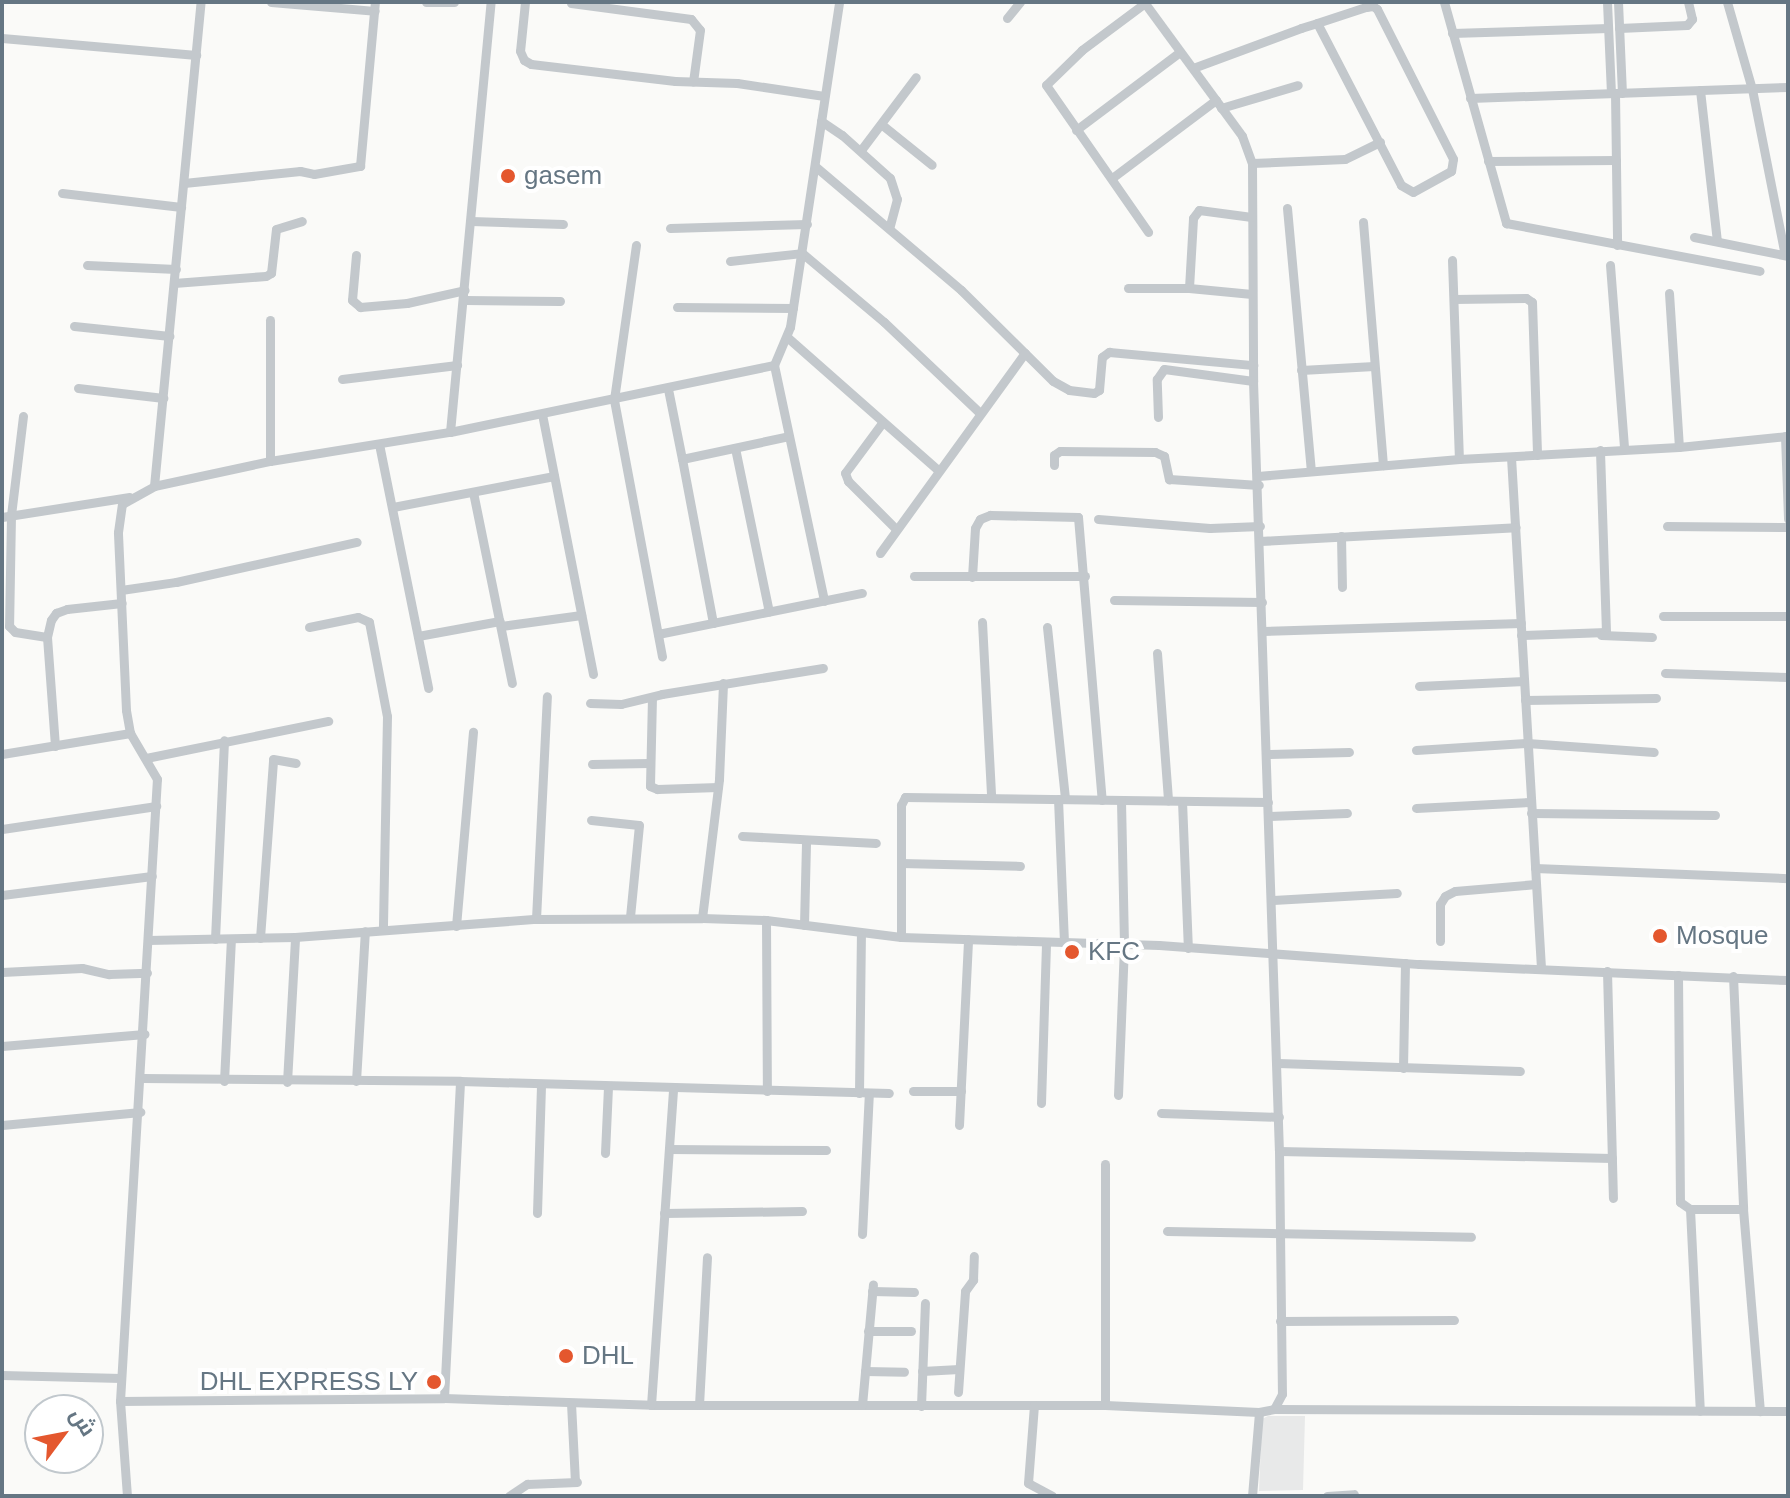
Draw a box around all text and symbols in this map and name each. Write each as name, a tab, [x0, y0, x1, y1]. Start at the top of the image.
place label: gasem	[524, 160, 602, 192]
marker: gasem	[499, 167, 517, 185]
place label: Mosque	[1676, 920, 1768, 952]
marker: Mosque	[1651, 927, 1669, 945]
place label: KFC	[1088, 936, 1140, 968]
marker: KFC	[1063, 943, 1081, 961]
place label: DHL	[582, 1340, 634, 1372]
marker: DHL	[557, 1347, 575, 1365]
place label: DHL EXPRESS LY	[199, 1366, 418, 1398]
marker: DHL EXPRESS LY	[425, 1373, 443, 1391]
north arrow	[24, 1394, 104, 1474]
text: ش	[65, 1403, 101, 1441]

